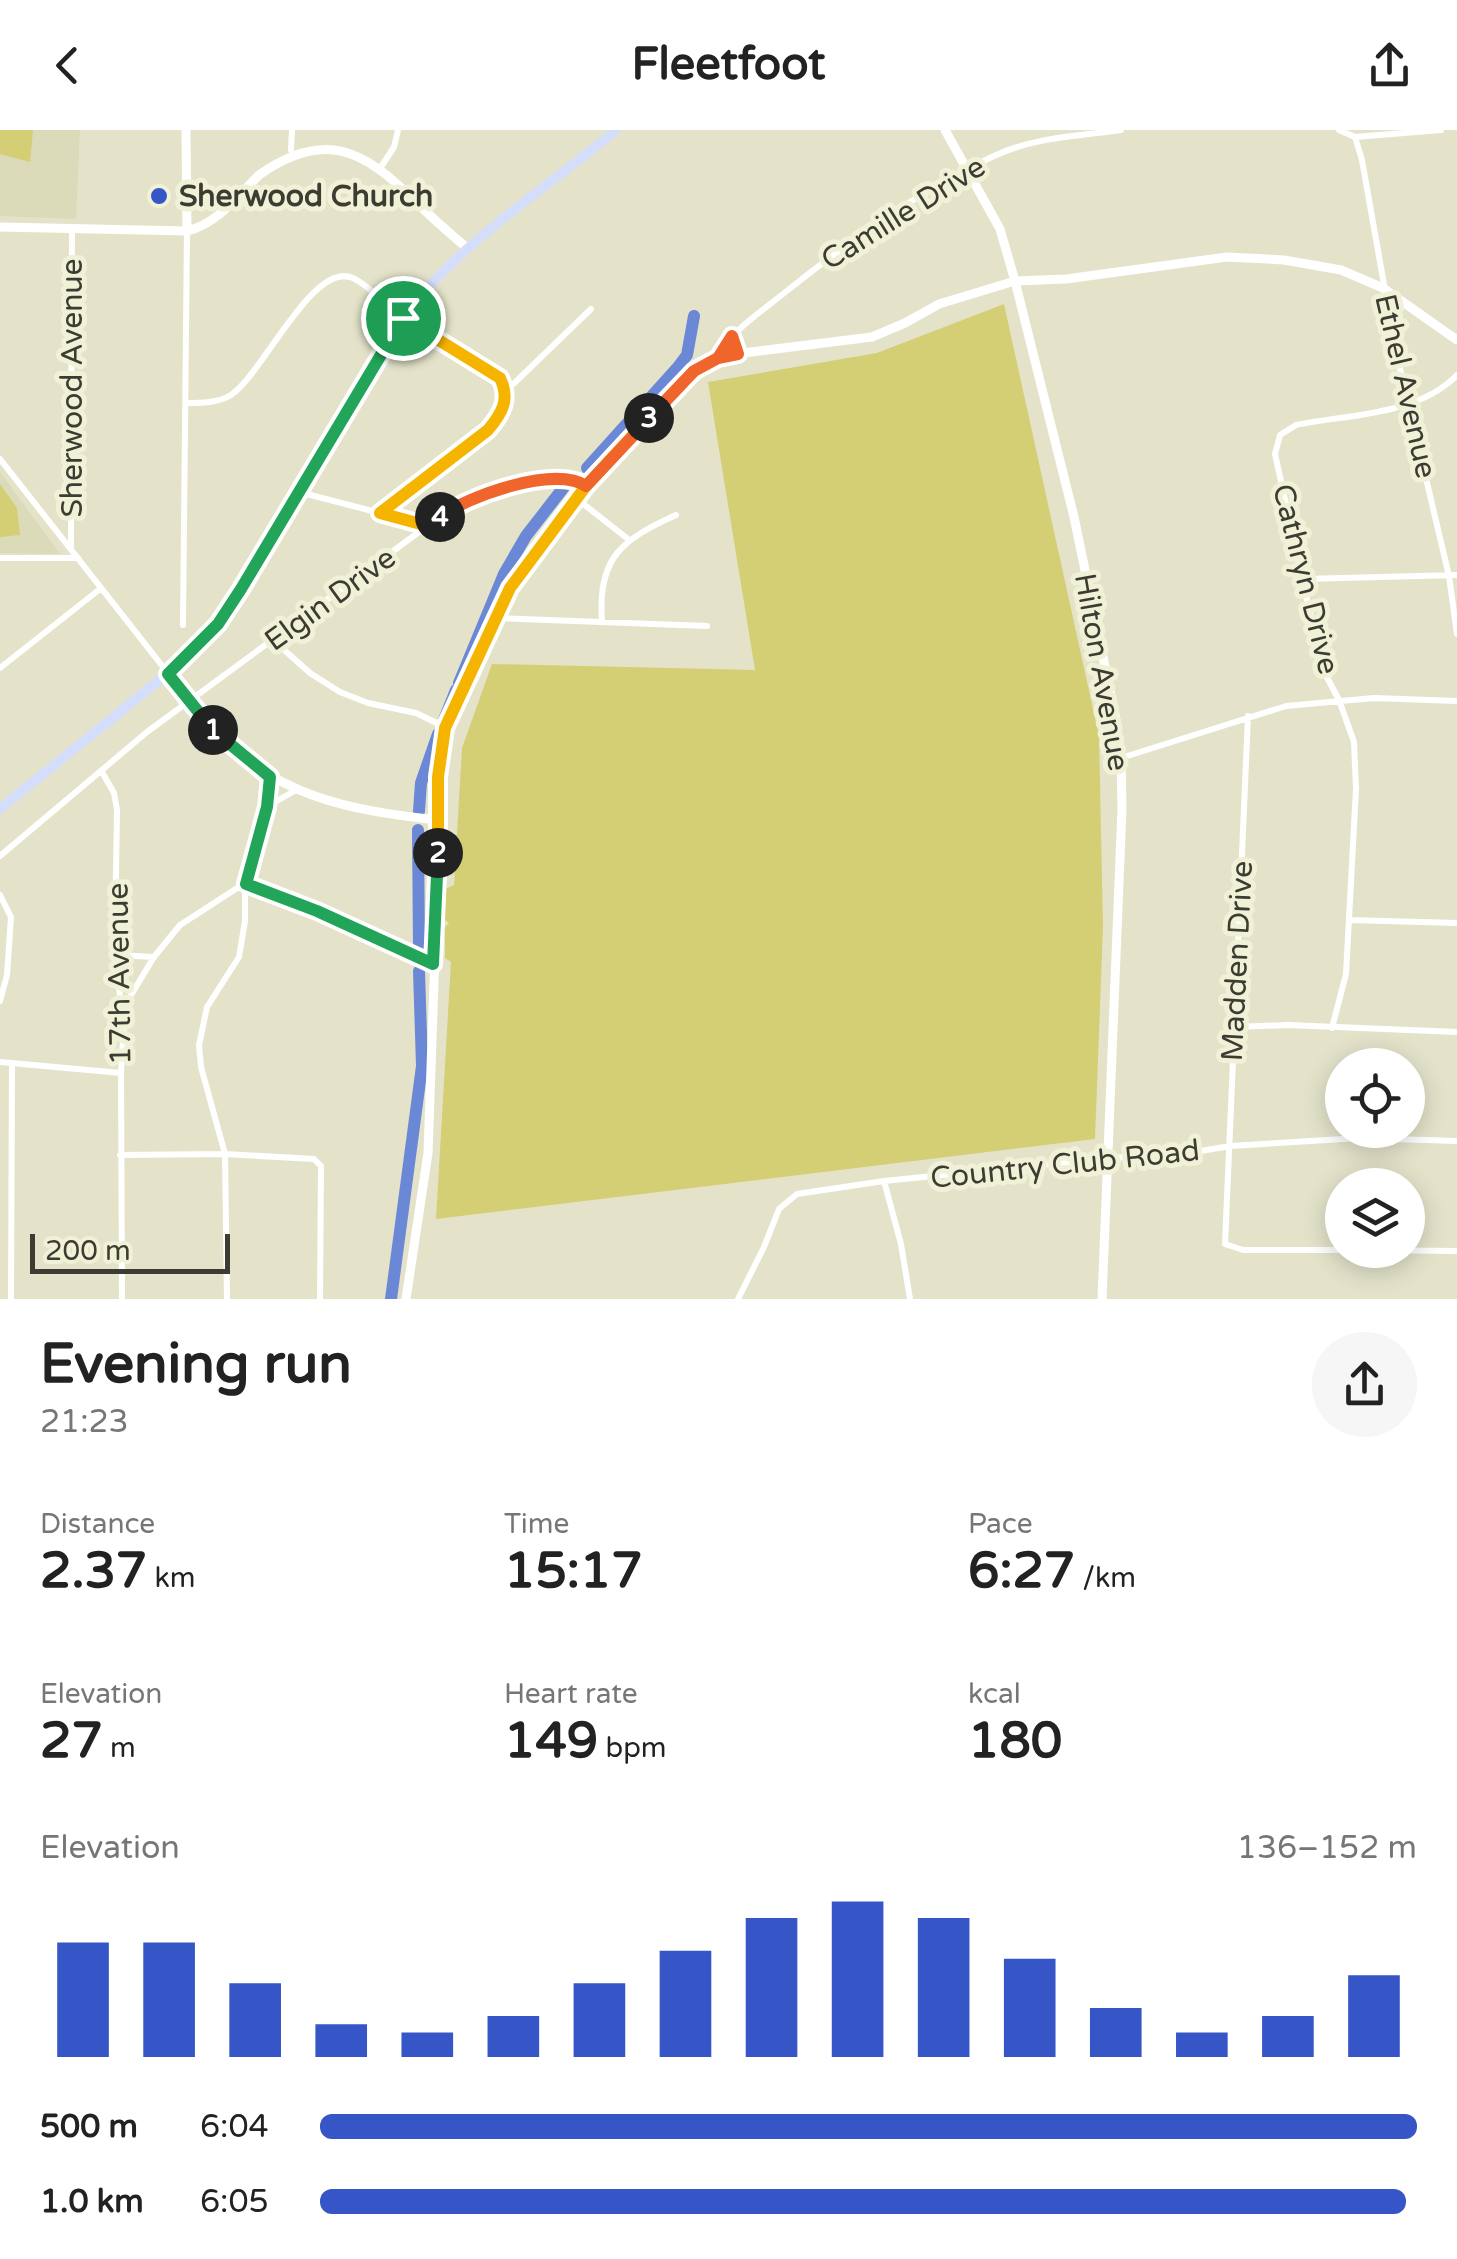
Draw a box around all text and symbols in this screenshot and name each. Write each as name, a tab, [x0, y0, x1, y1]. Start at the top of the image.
icon: back	[40, 38, 95, 93]
text: Fleetfoot	[632, 38, 826, 92]
icon: share	[1362, 38, 1417, 93]
street label: Camille Drive	[814, 148, 992, 278]
place label: Sherwood Church	[179, 178, 433, 215]
marker: Sherwood Church	[148, 185, 170, 207]
street label: Sherwood Avenue	[54, 258, 91, 518]
pin	[361, 276, 446, 361]
street label: Ethel Avenue	[1366, 290, 1445, 482]
icon: arrive	[376, 291, 431, 346]
pin: 3	[624, 393, 674, 443]
text: 3	[640, 401, 658, 435]
street label: Cathryn Drive	[1264, 480, 1347, 678]
pin: 4	[415, 492, 465, 542]
text: 4	[431, 500, 449, 534]
street label: Elgin Drive	[258, 539, 403, 659]
street label: Hilton Avenue	[1066, 570, 1137, 774]
pin: 1	[188, 705, 238, 755]
text: 1	[204, 713, 222, 747]
pin: 2	[413, 828, 463, 878]
text: 2	[429, 836, 447, 870]
street label: Madden Drive	[1214, 860, 1261, 1062]
street label: 17th Avenue	[99, 882, 140, 1066]
map controls	[1325, 1048, 1425, 1268]
button: locate	[1325, 1048, 1425, 1148]
street label: Country Club Road	[929, 1132, 1201, 1197]
button: layers	[1325, 1168, 1425, 1268]
scale bar	[30, 1229, 230, 1274]
text: 200 m	[45, 1234, 131, 1268]
text: Evening run	[40, 1332, 352, 1398]
button: share	[1312, 1332, 1417, 1437]
text: 21:23	[40, 1403, 129, 1441]
text: Distance	[40, 1507, 155, 1541]
text: Time	[504, 1507, 569, 1541]
text: Pace	[968, 1507, 1032, 1541]
text: 2.37	[40, 1541, 147, 1601]
text: 15:17	[504, 1541, 643, 1601]
text: 6:27	[968, 1541, 1075, 1601]
text: km	[147, 1561, 195, 1595]
text: /km	[1075, 1561, 1136, 1595]
text: Elevation	[40, 1677, 162, 1711]
text: Heart rate	[504, 1677, 638, 1711]
text: kcal	[968, 1677, 1021, 1711]
text: 27	[40, 1711, 103, 1771]
text: 149	[504, 1711, 598, 1771]
text: 180	[968, 1711, 1062, 1771]
text: m	[103, 1731, 136, 1765]
text: bpm	[598, 1731, 667, 1765]
text: Elevation	[40, 1829, 180, 1867]
text: 136–152 m	[1237, 1829, 1417, 1867]
text: 500 m	[40, 2108, 138, 2146]
text: 6:04	[200, 2108, 269, 2146]
text: 1.0 km	[40, 2183, 144, 2221]
text: 6:05	[200, 2183, 269, 2221]

